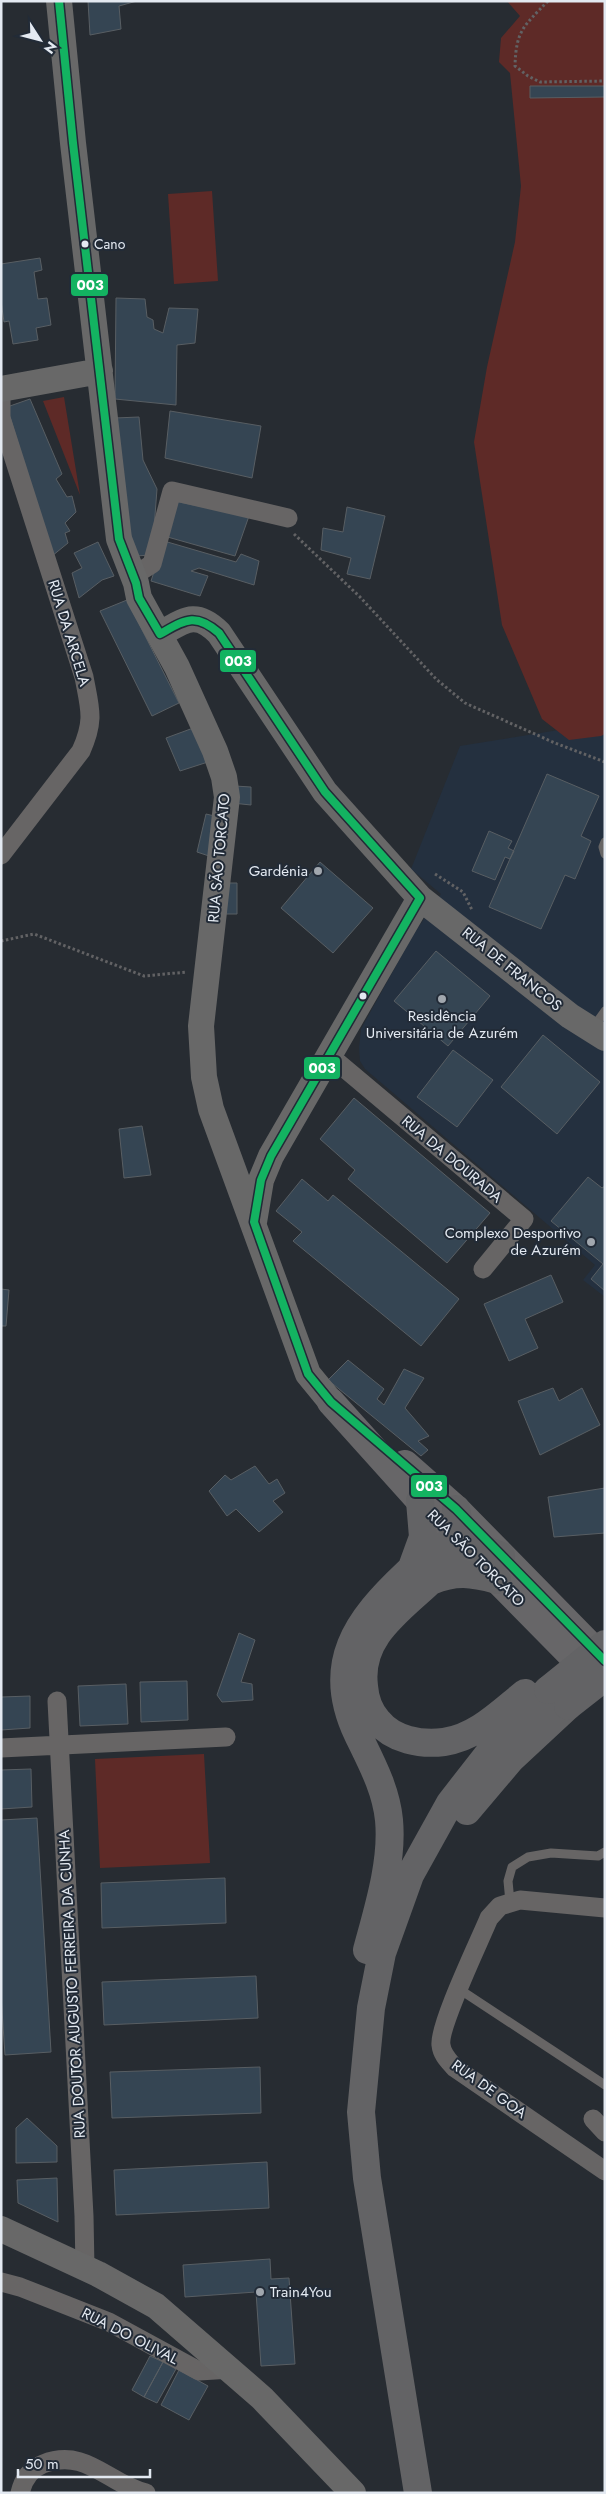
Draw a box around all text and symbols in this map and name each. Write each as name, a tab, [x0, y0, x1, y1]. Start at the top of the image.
north arrow	[15, 15, 65, 65]
text: N	[39, 37, 62, 58]
place label: Cano	[94, 234, 126, 254]
marker: Cano	[80, 239, 90, 249]
line badge: 003	[70, 273, 109, 297]
text: 003	[76, 275, 104, 295]
street label: RUA DA ARCELA	[42, 577, 96, 689]
line badge: 003	[219, 649, 257, 673]
text: 003	[224, 651, 252, 671]
street label: RUA SÃO TORCATO	[202, 792, 236, 924]
place label: Gardénia	[249, 860, 308, 882]
marker: Gardénia	[312, 865, 324, 877]
street label: RUA DE FRANCOS	[457, 922, 567, 1016]
unlabelled marker	[358, 991, 368, 1001]
marker: Residência Universitária de Azurém	[436, 993, 448, 1005]
place label: Residência Universitária de Azurém	[366, 1005, 518, 1044]
line badge: 003	[303, 1056, 341, 1080]
text: 003	[308, 1058, 336, 1078]
street label: RUA DA DOURADA	[397, 1110, 507, 1208]
place label: Complexo Desportivo de Azurém	[445, 1222, 581, 1261]
marker: Complexo Desportivo de Azurém	[585, 1236, 597, 1248]
line badge: 003	[410, 1474, 448, 1498]
text: 003	[415, 1476, 443, 1496]
street label: RUA SÃO TORCATO	[422, 1504, 530, 1612]
street label: RUA DOUTOR AUGUSTO FERREIRA DA CUNHA	[53, 1829, 91, 2139]
street label: RUA DE GOA	[447, 2054, 531, 2124]
place label: Train4You	[270, 2281, 332, 2303]
marker: Train4You	[254, 2286, 266, 2298]
street label: RUA DO OLIVAL	[78, 2302, 182, 2370]
scale bar	[18, 2446, 150, 2478]
text: 50 m	[25, 2453, 59, 2475]

